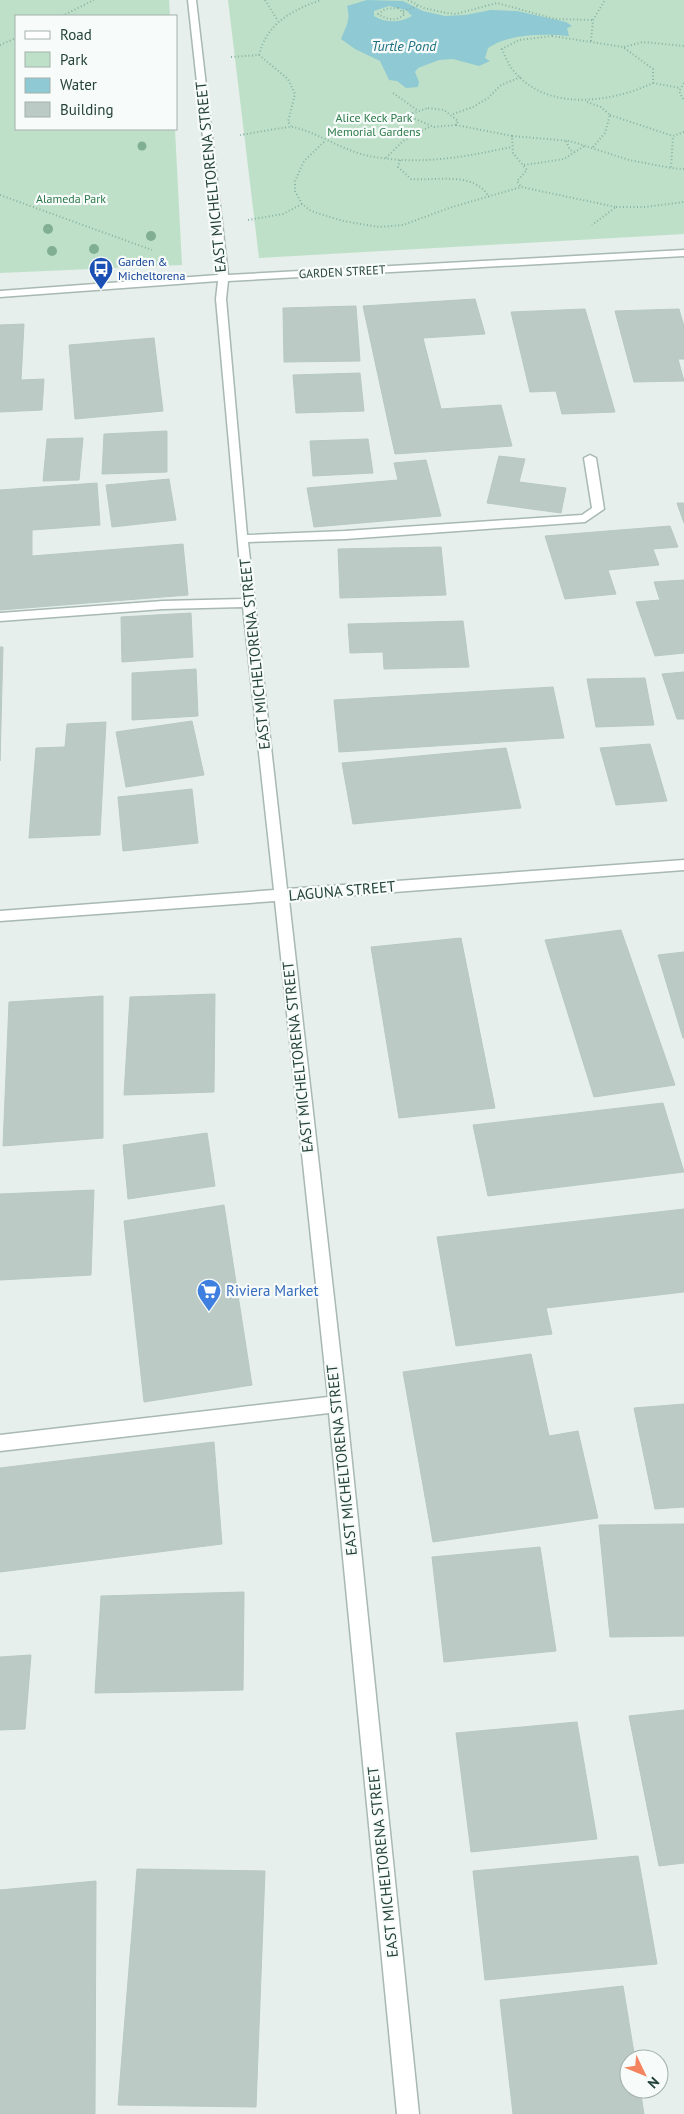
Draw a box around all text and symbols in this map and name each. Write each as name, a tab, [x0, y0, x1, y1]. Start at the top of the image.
legend	[15, 15, 178, 130]
text: Road	[60, 25, 92, 44]
water label: Turtle Pond	[372, 37, 437, 55]
text: Park	[60, 50, 88, 69]
text: Water	[60, 75, 97, 94]
street label: EAST MICHELTORENA STREET	[191, 80, 230, 274]
text: Building	[60, 100, 114, 119]
park label: Alice Keck Park Memorial Gardens	[327, 110, 421, 139]
park label: Alameda Park	[36, 191, 106, 206]
place label: Garden & Micheltorena	[118, 254, 185, 283]
bus stop icon: Garden & Micheltorena	[88, 256, 114, 290]
street label: GARDEN STREET	[298, 262, 386, 281]
street label: EAST MICHELTORENA STREET	[235, 557, 274, 751]
street label: LAGUNA STREET	[288, 876, 397, 905]
street label: EAST MICHELTORENA STREET	[278, 960, 317, 1154]
supermarket icon: Riviera Market	[196, 1278, 222, 1312]
place label: Riviera Market	[226, 1281, 318, 1300]
street label: EAST MICHELTORENA STREET	[322, 1363, 361, 1557]
street label: EAST MICHELTORENA STREET	[363, 1765, 402, 1959]
north arrow	[619, 2049, 669, 2099]
text: N	[644, 2073, 663, 2092]

